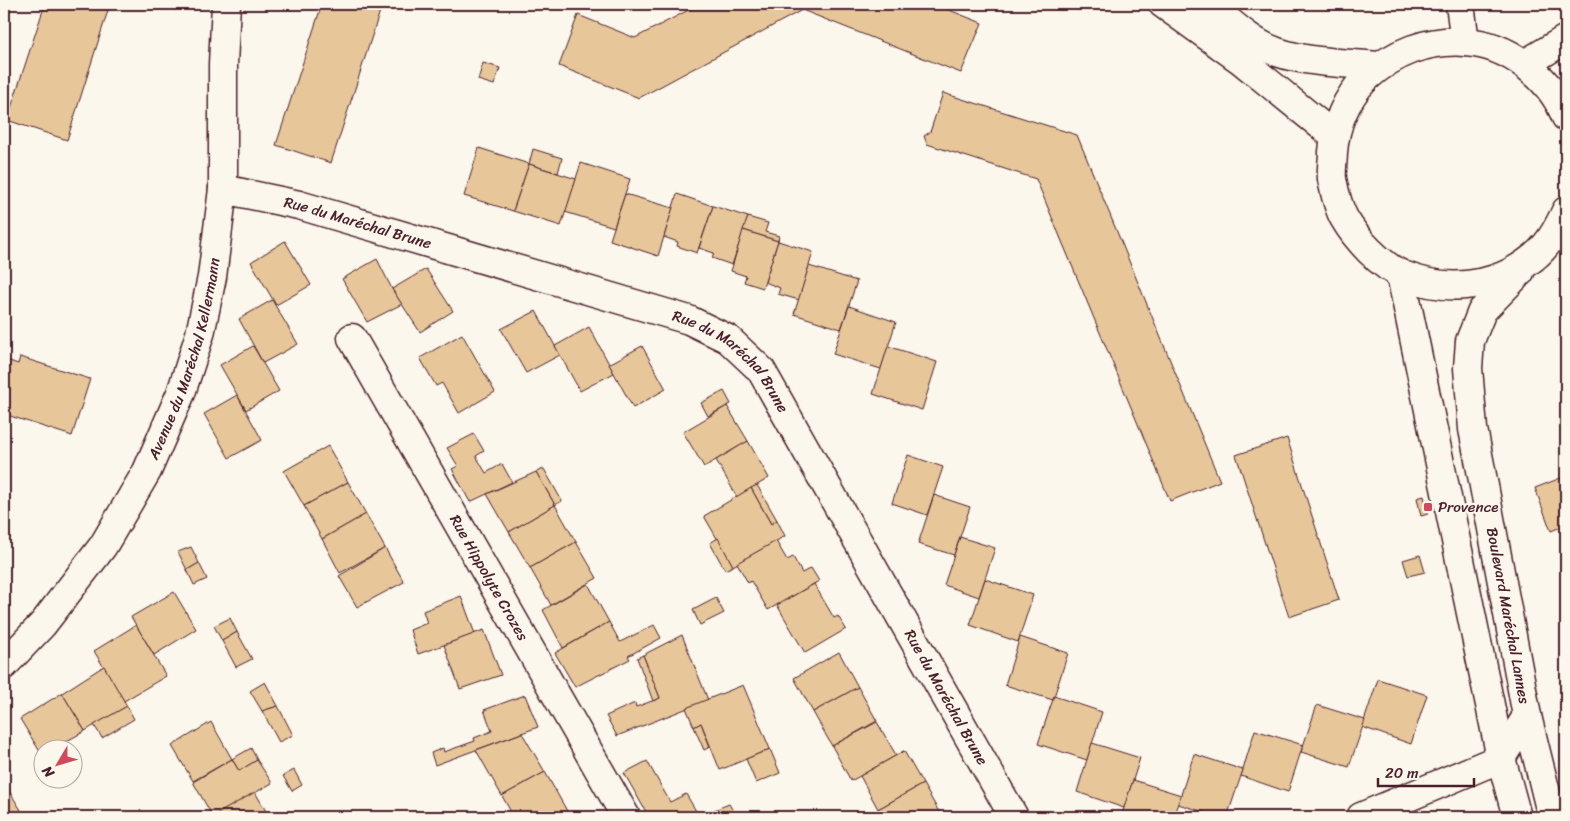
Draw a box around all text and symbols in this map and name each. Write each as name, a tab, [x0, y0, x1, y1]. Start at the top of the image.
street label: Rue du Maréchal Brune	[282, 189, 435, 257]
street label: Avenue du Maréchal Kellermann	[140, 256, 227, 465]
street label: Rue du Maréchal Brune	[669, 303, 796, 418]
place label: Provence	[1438, 494, 1498, 520]
marker: Provence	[1422, 501, 1434, 513]
street label: Rue Hippolyte Crozes	[443, 509, 536, 646]
street label: Boulevard Maréchal Lannes	[1479, 525, 1538, 706]
street label: Rue du Maréchal Brune	[897, 624, 995, 770]
north arrow	[32, 738, 82, 788]
scale bar	[1378, 756, 1474, 788]
text: N	[35, 760, 62, 784]
text: 20 m	[1385, 760, 1419, 786]

